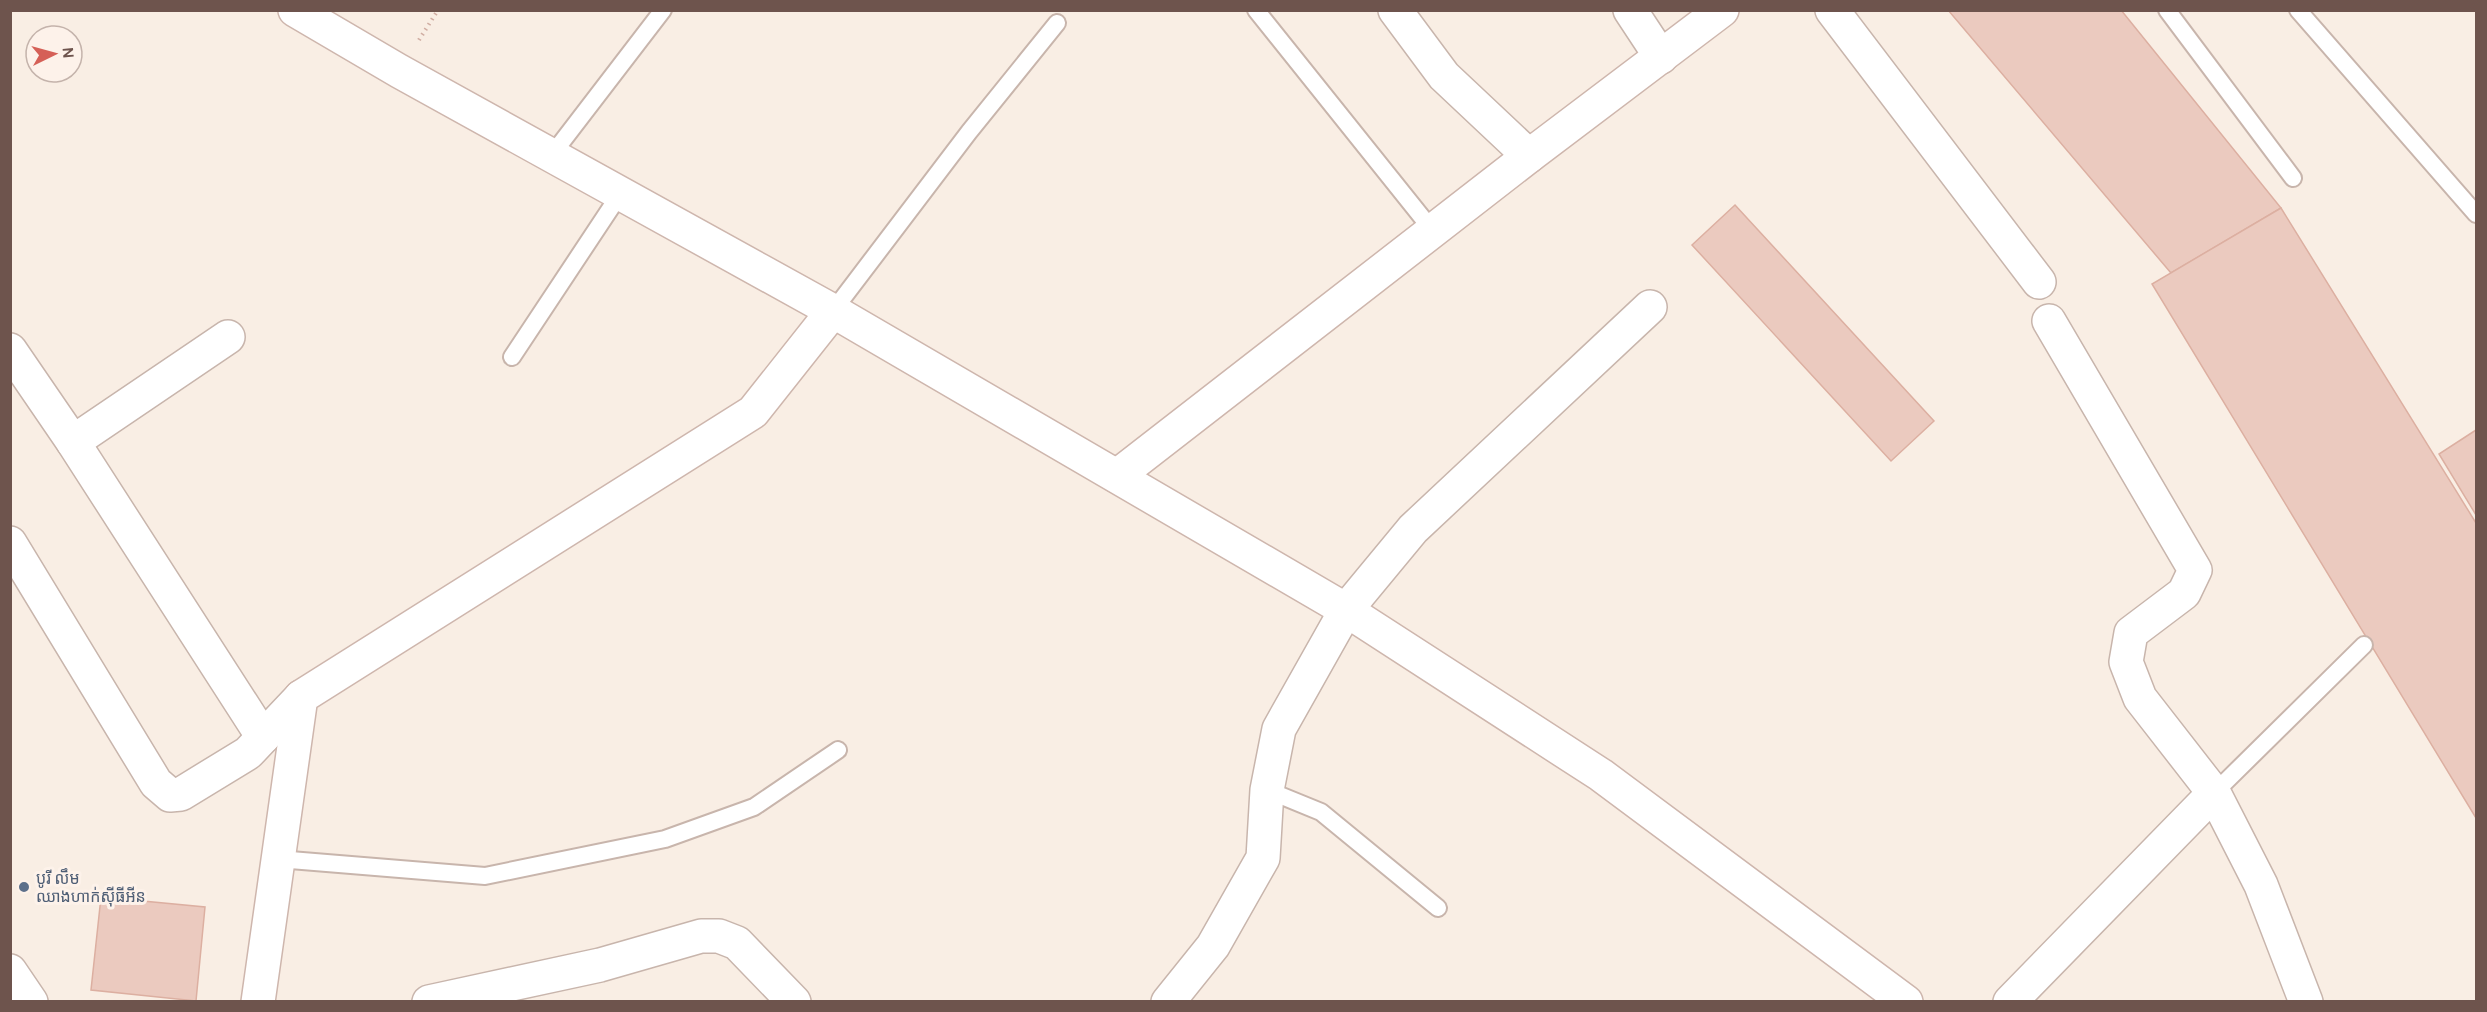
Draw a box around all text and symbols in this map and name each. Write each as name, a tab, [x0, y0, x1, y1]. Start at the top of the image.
north arrow	[24, 24, 84, 84]
text: N	[58, 46, 78, 59]
place label: បូរី លឹម ឈាងហាក់សុីធីអីន	[36, 868, 146, 907]
marker: បូរី លឹម ឈាងហាក់សុីធីអីន	[17, 880, 31, 894]

